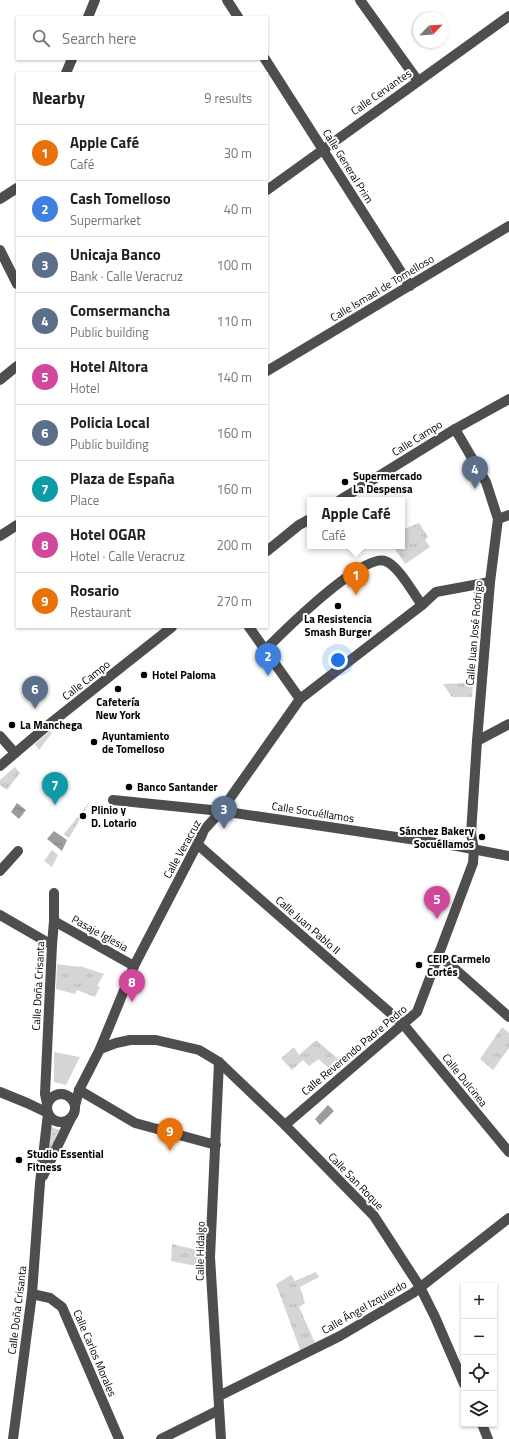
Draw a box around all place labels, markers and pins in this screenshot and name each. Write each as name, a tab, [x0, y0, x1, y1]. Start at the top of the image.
pin: 4	[462, 456, 488, 489]
place label: Supermercado La Despensa	[353, 468, 422, 497]
marker: Supermercado La Despensa	[340, 477, 350, 487]
pin: 1	[343, 562, 369, 595]
marker: La Resistencia Smash Burger	[333, 601, 343, 611]
place label: La Resistencia Smash Burger	[304, 611, 372, 640]
pin: 2	[255, 643, 281, 676]
place label: Hotel Paloma	[152, 667, 216, 683]
marker: Hotel Paloma	[139, 670, 149, 680]
pin: 6	[22, 676, 48, 709]
marker: Cafetería New York	[113, 684, 123, 694]
place label: Cafetería New York	[95, 694, 141, 723]
place label: La Manchega	[20, 717, 83, 733]
marker: La Manchega	[7, 720, 17, 730]
place label: Ayuntamiento de Tomelloso	[102, 728, 170, 757]
marker: Ayuntamiento de Tomelloso	[89, 737, 99, 747]
pin: 7	[42, 772, 68, 805]
place label: Banco Santander	[137, 779, 218, 795]
marker: Banco Santander	[124, 782, 134, 792]
pin: 3	[211, 796, 237, 829]
place label: Plinio y D. Lotario	[91, 802, 137, 831]
marker: Plinio y D. Lotario	[78, 811, 88, 821]
place label: Sánchez Bakery Socuéllamos	[399, 823, 474, 852]
marker: Sánchez Bakery Socuéllamos	[477, 832, 487, 842]
pin: 5	[424, 886, 450, 919]
place label: CEIP Carmelo Cortés	[427, 951, 491, 980]
marker: CEIP Carmelo Cortés	[414, 960, 424, 970]
pin: 8	[119, 969, 145, 1002]
pin: 9	[157, 1118, 183, 1151]
place label: Studio Essential Fitness	[27, 1146, 104, 1175]
marker: Studio Essential Fitness	[14, 1155, 24, 1165]

